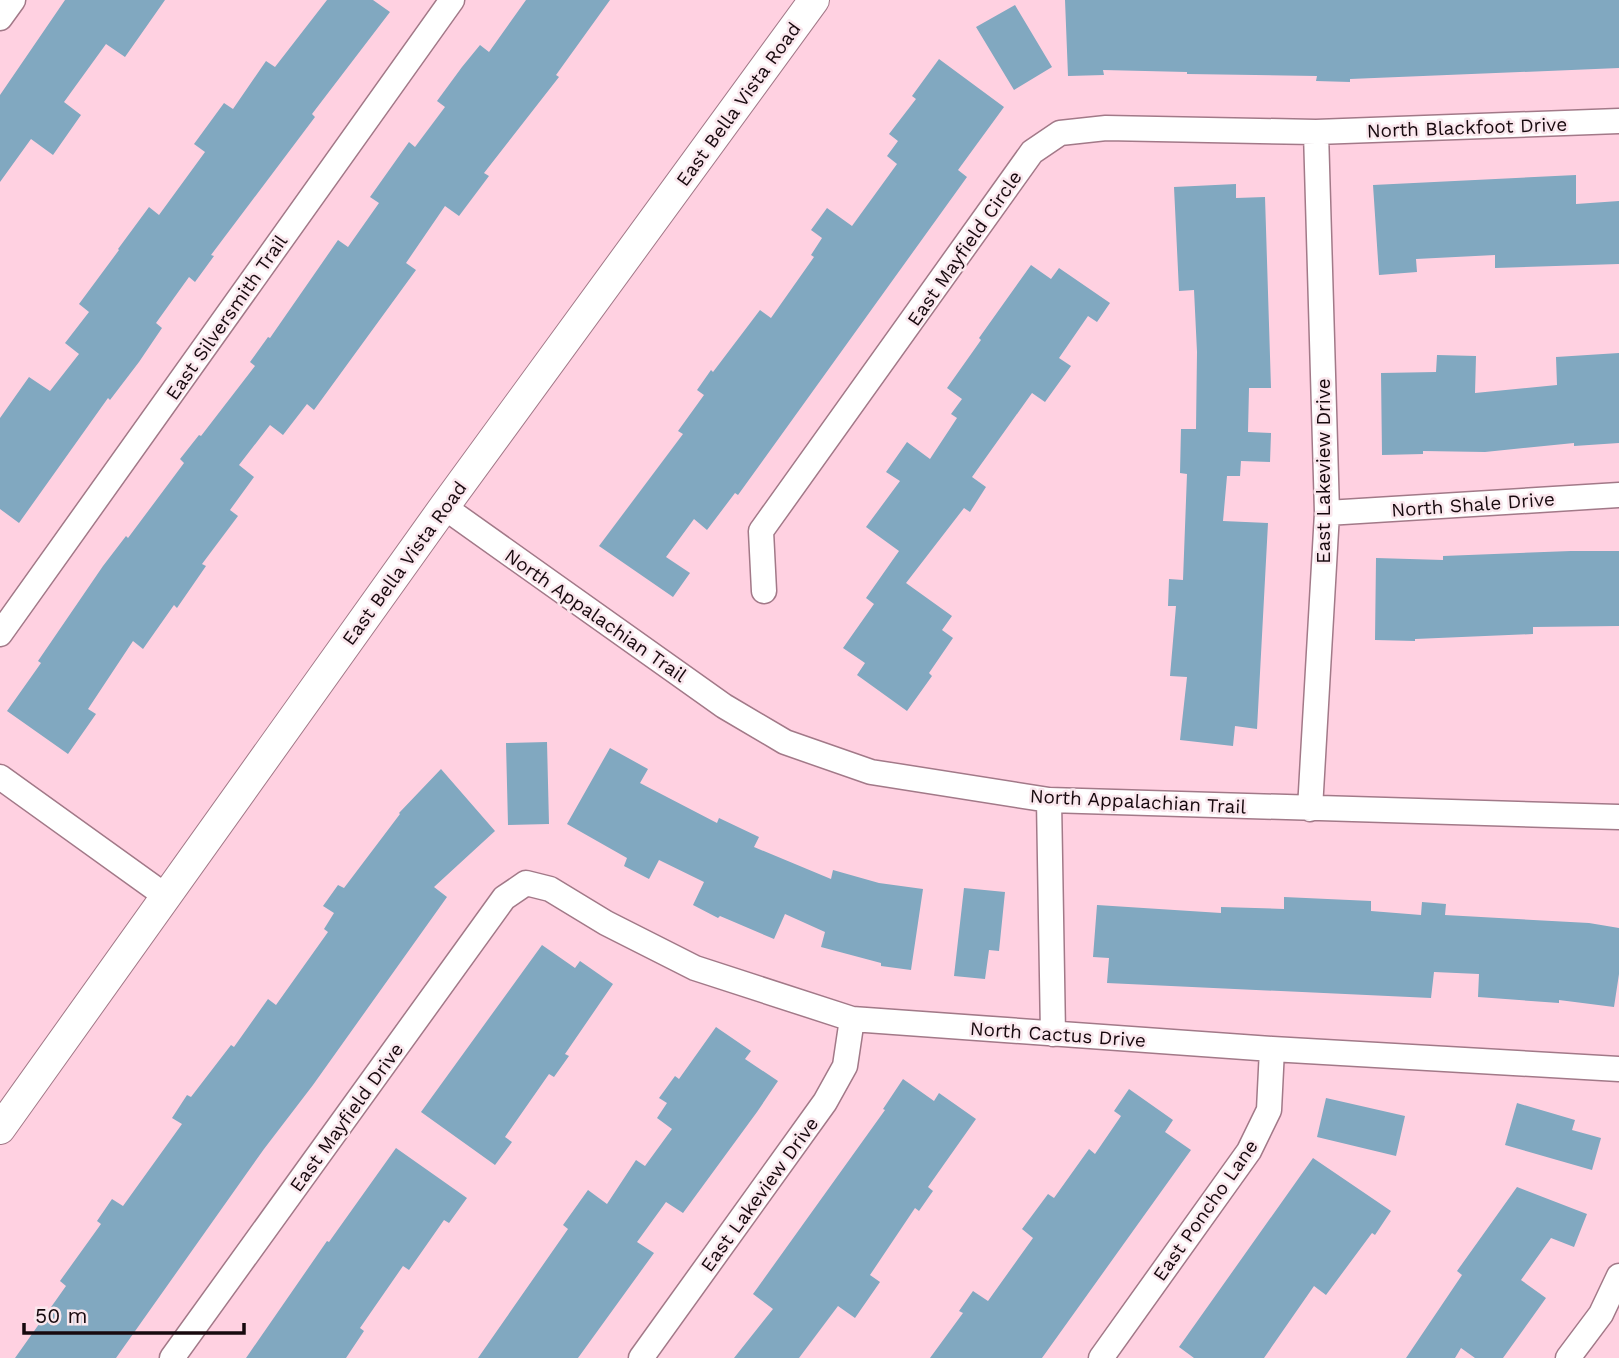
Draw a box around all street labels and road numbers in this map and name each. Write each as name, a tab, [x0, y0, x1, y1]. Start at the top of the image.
street label: East Bella Vista Road	[671, 18, 806, 191]
street label: North Blackfoot Drive	[1366, 113, 1568, 142]
street label: East Mayfield Circle	[902, 166, 1027, 330]
street label: East Silversmith Trail	[161, 230, 292, 404]
street label: East Lakeview Drive	[1312, 378, 1335, 564]
street label: East Bella Vista Road	[337, 477, 472, 650]
street label: North Shale Drive	[1391, 487, 1556, 522]
street label: North Appalachian Trail	[500, 544, 691, 687]
street label: North Appalachian Trail	[1029, 784, 1247, 819]
street label: North Cactus Drive	[969, 1017, 1147, 1052]
street label: East Mayfield Drive	[285, 1038, 408, 1196]
street label: East Lakeview Drive	[696, 1113, 823, 1276]
street label: East Poncho Lane	[1148, 1135, 1263, 1285]

